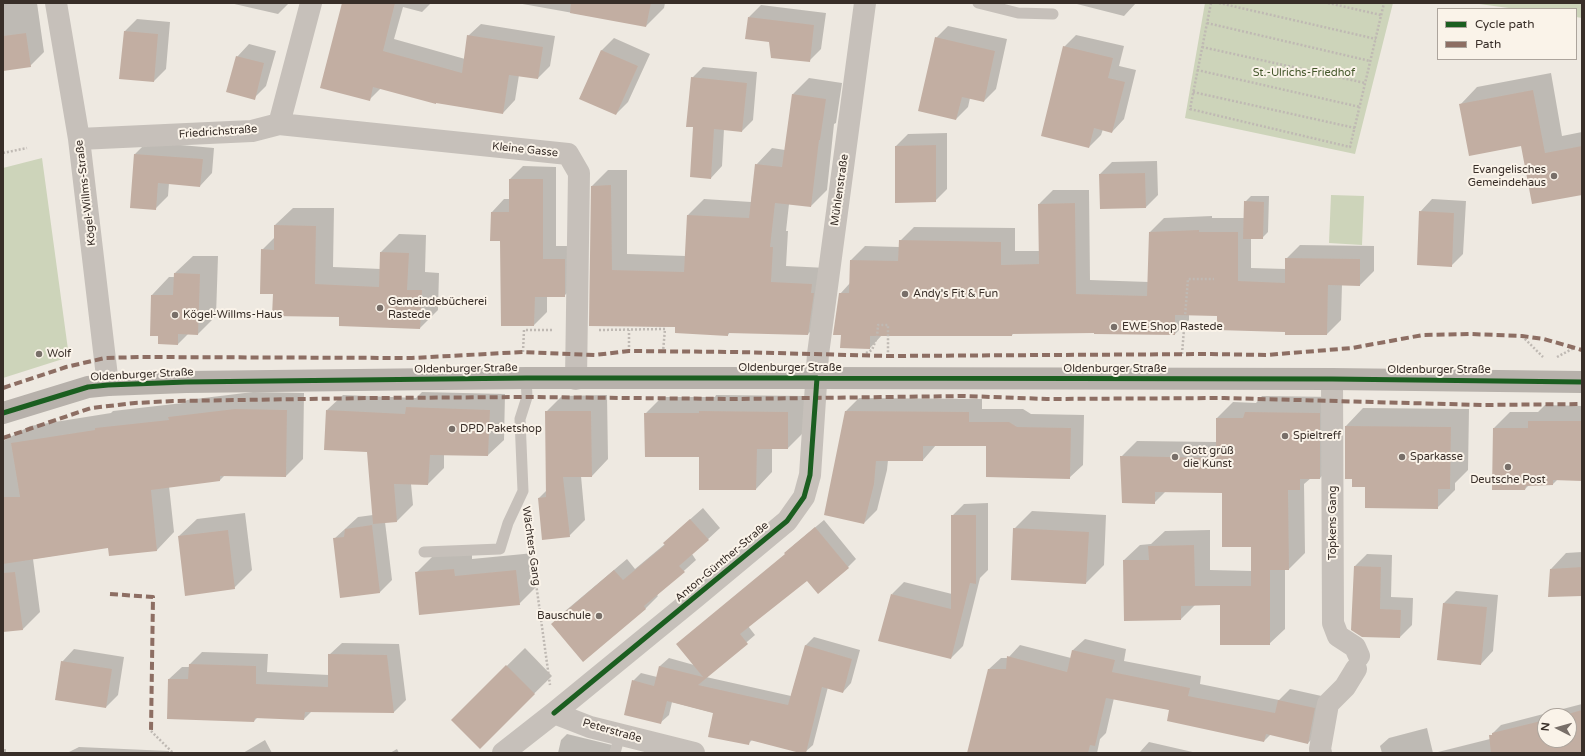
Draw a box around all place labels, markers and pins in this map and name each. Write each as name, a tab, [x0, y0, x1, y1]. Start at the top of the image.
place label: Evangelisches Gemeindehaus	[1468, 163, 1546, 189]
marker: Evangelisches Gemeindehaus	[1549, 171, 1559, 181]
place label: Andy's Fit & Fun	[913, 287, 998, 301]
marker: Andy's Fit & Fun	[900, 289, 910, 299]
place label: Gemeindebücherei Rastede	[388, 295, 487, 321]
marker: Gemeindebücherei Rastede	[375, 303, 385, 313]
place label: Kögel-Willms-Haus	[183, 308, 282, 322]
marker: Kögel-Willms-Haus	[170, 310, 180, 320]
place label: EWE Shop Rastede	[1122, 320, 1223, 334]
marker: EWE Shop Rastede	[1109, 322, 1119, 332]
place label: Wolf	[47, 347, 71, 361]
marker: Wolf	[34, 349, 44, 359]
place label: DPD Paketshop	[460, 422, 542, 436]
marker: DPD Paketshop	[447, 424, 457, 434]
place label: Spieltreff	[1293, 429, 1341, 443]
marker: Spieltreff	[1280, 431, 1290, 441]
place label: Gott grüß die Kunst	[1183, 444, 1234, 470]
place label: Sparkasse	[1410, 450, 1463, 464]
marker: Gott grüß die Kunst	[1170, 452, 1180, 462]
marker: Sparkasse	[1397, 452, 1407, 462]
marker: Deutsche Post	[1503, 462, 1513, 472]
place label: Deutsche Post	[1470, 473, 1546, 487]
place label: Bauschule	[537, 609, 591, 623]
marker: Bauschule	[594, 611, 604, 621]

